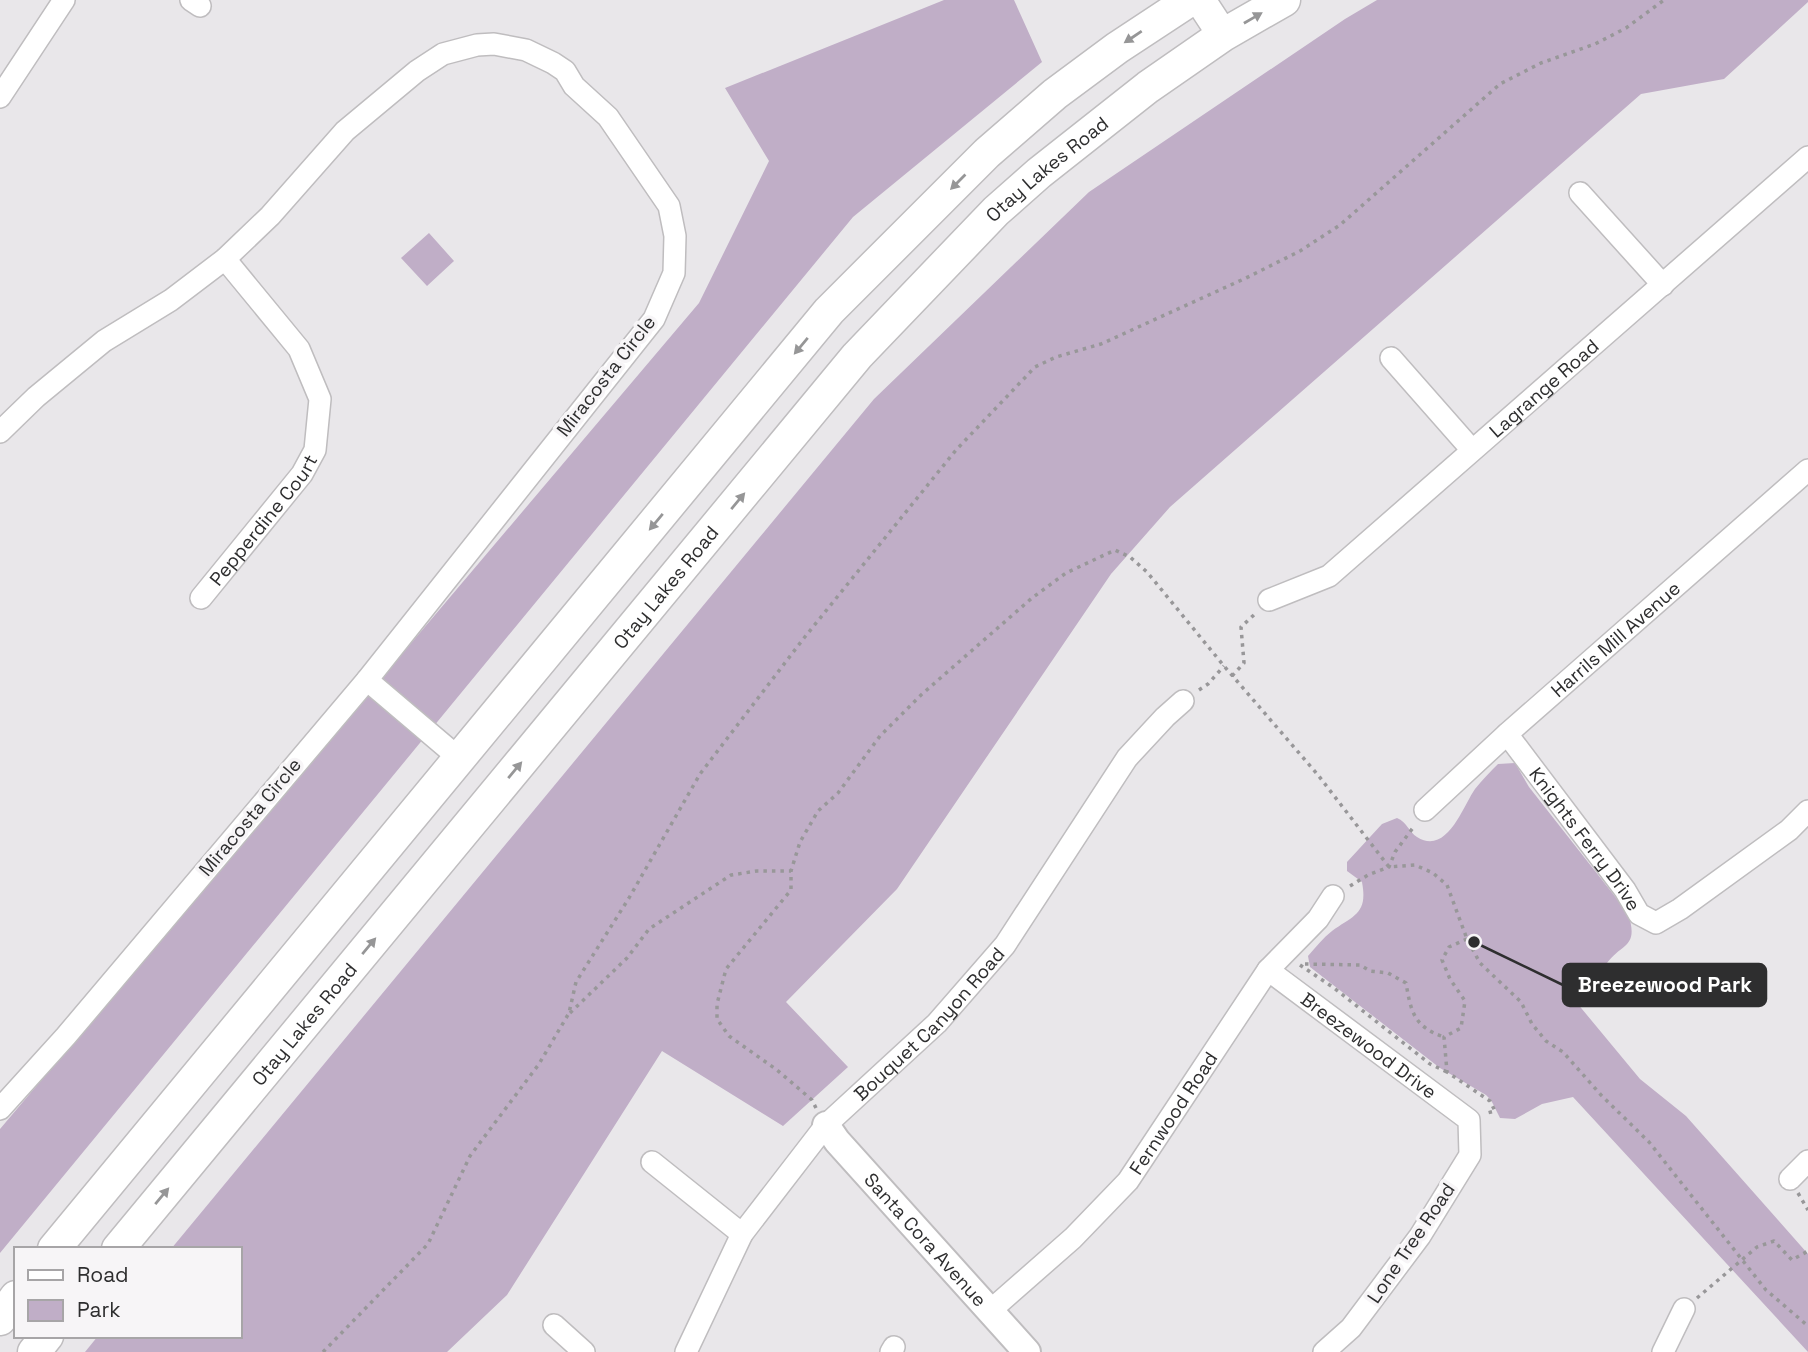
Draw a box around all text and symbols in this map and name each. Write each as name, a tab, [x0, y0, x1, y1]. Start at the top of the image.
one-way arrow	[1244, 12, 1263, 24]
one-way arrow	[1123, 31, 1143, 44]
street label: Otay Lakes Road	[980, 111, 1113, 227]
one-way arrow	[950, 174, 967, 190]
street label: Miracosta Circle	[551, 310, 661, 442]
street label: Lagrange Road	[1484, 333, 1604, 443]
one-way arrow	[793, 337, 808, 355]
street label: Pepperdine Court	[204, 450, 323, 591]
one-way arrow	[730, 492, 745, 510]
one-way arrow	[649, 513, 664, 530]
street label: Otay Lakes Road	[607, 521, 724, 654]
street label: Harrils Mill Avenue	[1545, 575, 1685, 702]
street label: Miracosta Circle	[193, 753, 307, 881]
one-way arrow	[507, 762, 522, 780]
street label: Knights Ferry Drive	[1524, 762, 1647, 915]
one-way arrow	[362, 937, 377, 955]
street label: Bouquet Canyon Road	[848, 942, 1010, 1106]
street label: Otay Lakes Road	[246, 957, 362, 1091]
callout: Breezewood Park	[1563, 964, 1766, 1006]
text: Breezewood Park	[1578, 971, 1752, 998]
street label: Breezewood Drive	[1296, 986, 1442, 1104]
street label: Fernwood Road	[1123, 1047, 1223, 1179]
street label: Santa Cora Avenue	[859, 1167, 993, 1312]
street label: Lone Tree Road	[1362, 1178, 1460, 1308]
one-way arrow	[154, 1188, 169, 1205]
legend	[14, 1247, 242, 1338]
text: Road	[77, 1261, 129, 1288]
text: Park	[77, 1296, 121, 1323]

